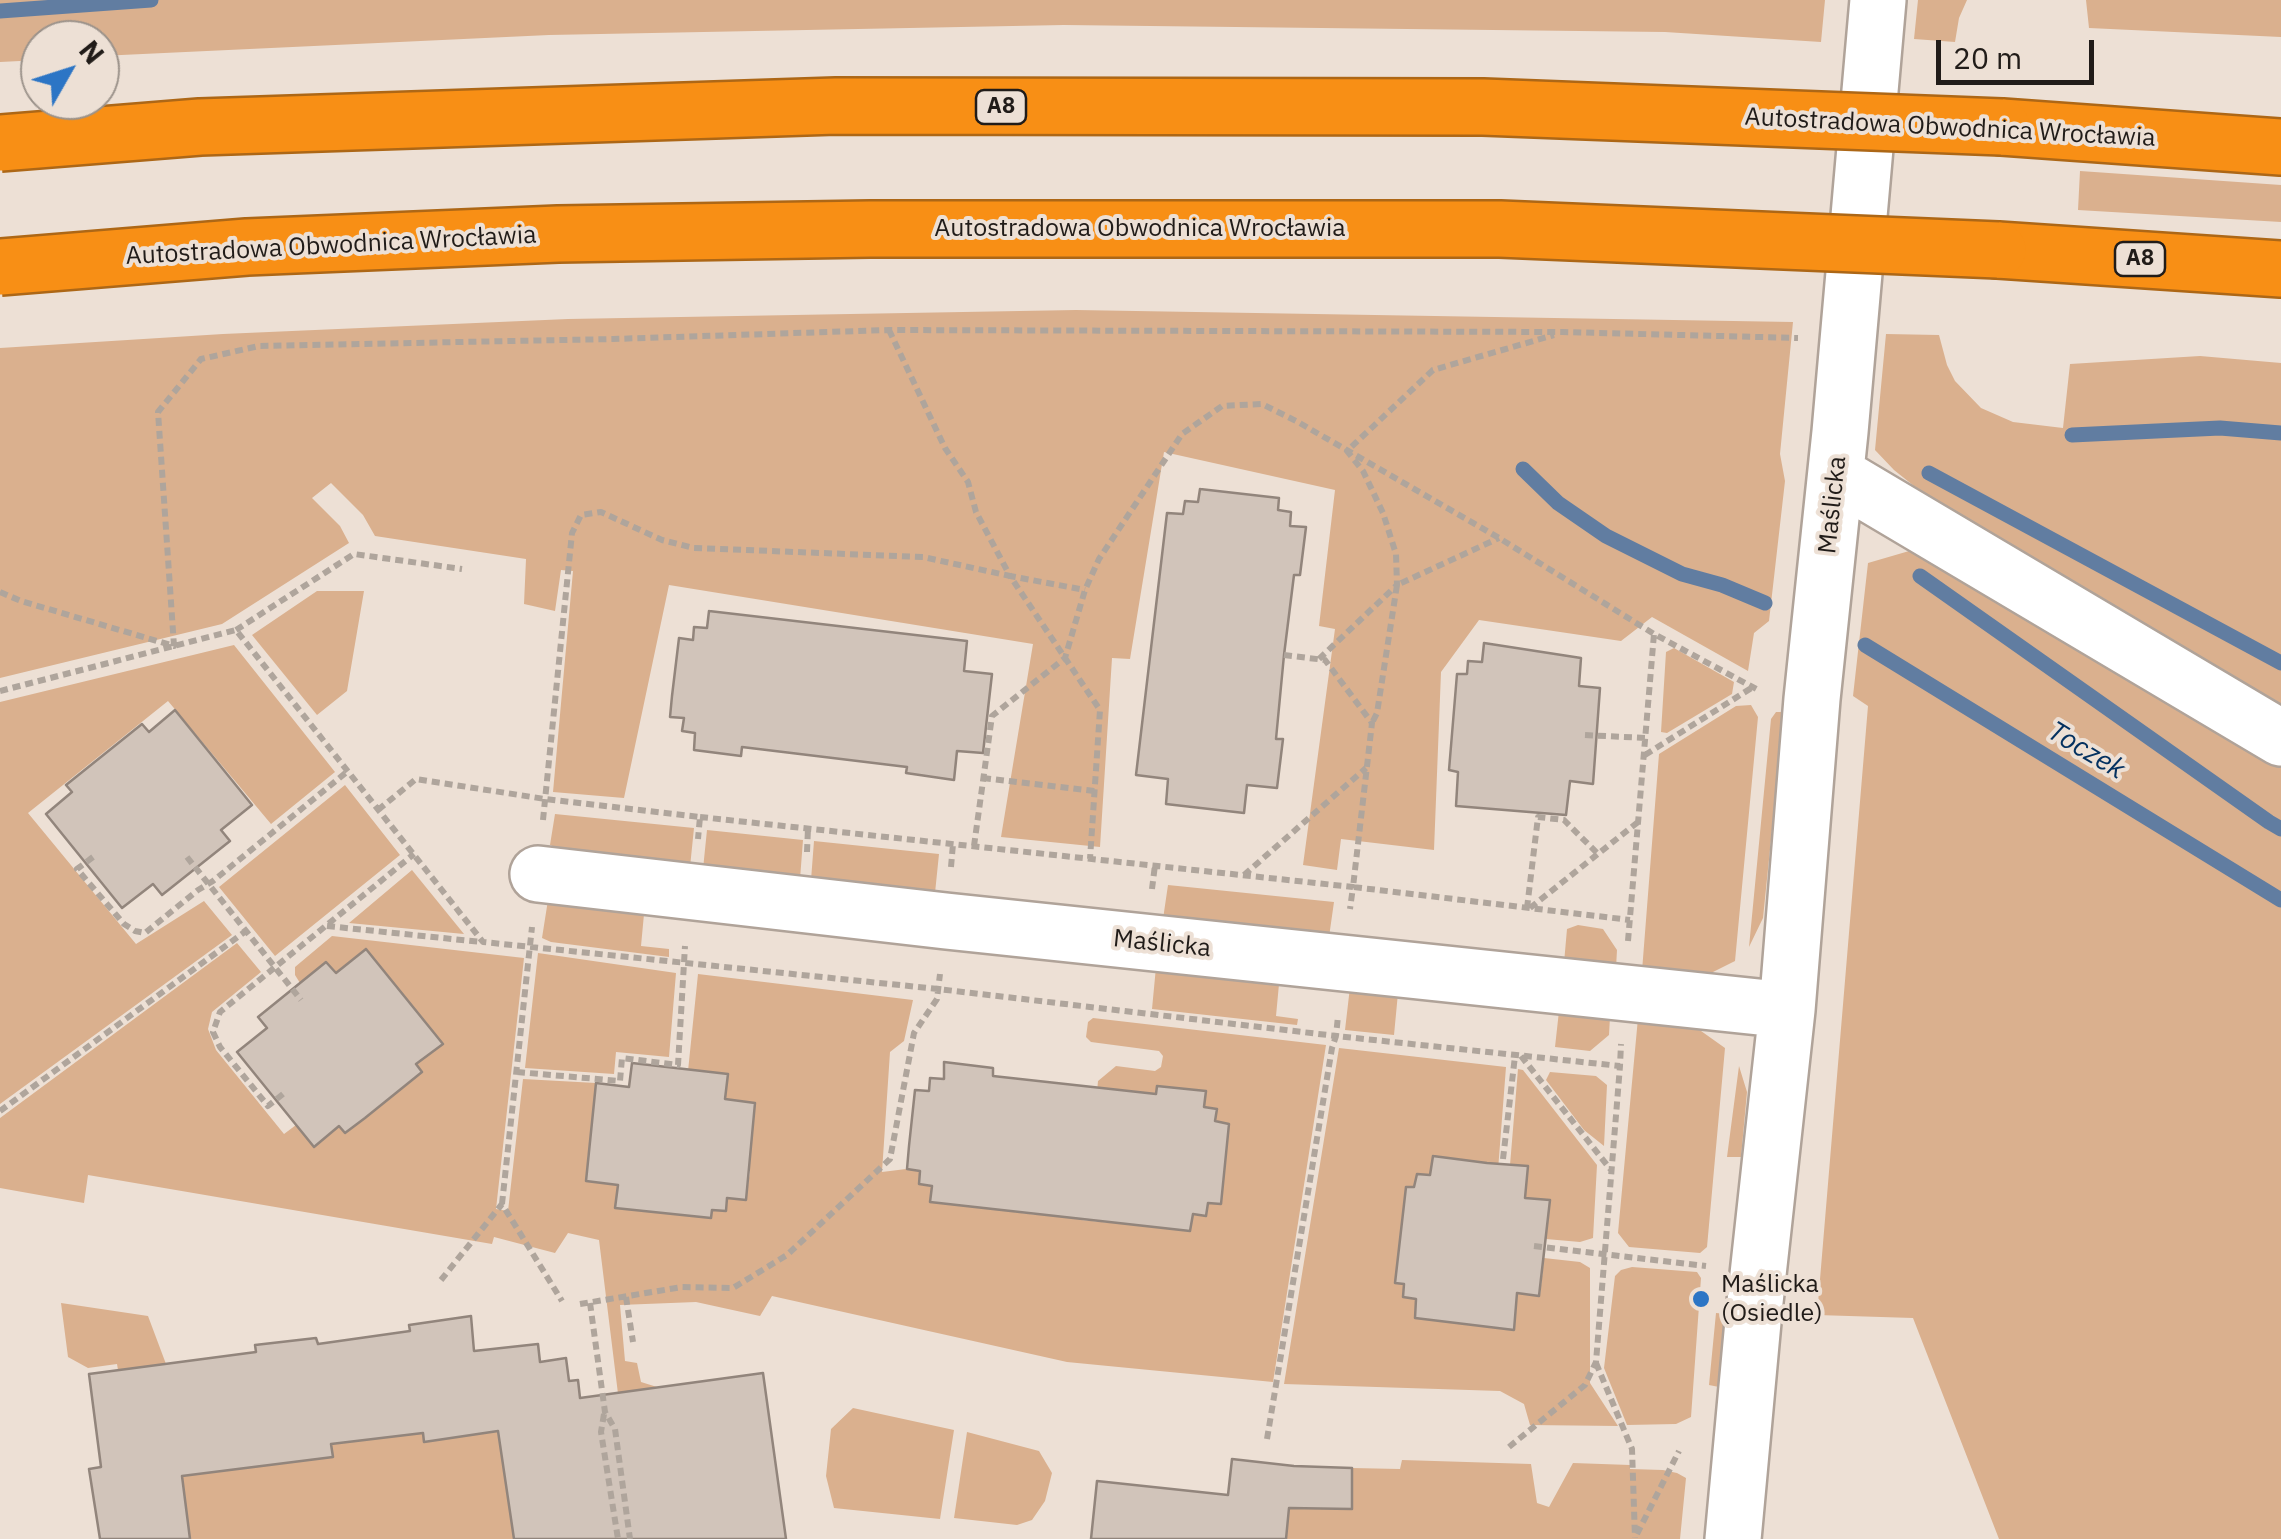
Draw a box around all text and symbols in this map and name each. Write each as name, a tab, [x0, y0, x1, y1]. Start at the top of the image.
north arrow	[20, 20, 120, 120]
scale bar	[1941, 20, 2098, 82]
text: N	[71, 33, 113, 72]
text: 20 m	[1953, 38, 2022, 77]
road number: A8	[976, 90, 1026, 124]
street label: Autostradowa Obwodnica Wrocławia	[1744, 102, 2156, 154]
street label: Autostradowa Obwodnica Wrocławia	[934, 214, 1346, 244]
street label: Autostradowa Obwodnica Wrocławia	[125, 220, 537, 272]
road number: A8	[2115, 242, 2165, 276]
street label: Maślicka	[1813, 455, 1853, 555]
water label: Toczek	[2041, 715, 2131, 787]
street label: Maślicka	[1112, 924, 1212, 964]
place label: Maślicka (Osiedle)	[1721, 1270, 1823, 1329]
marker: Maślicka (Osiedle)	[1690, 1288, 1712, 1310]

